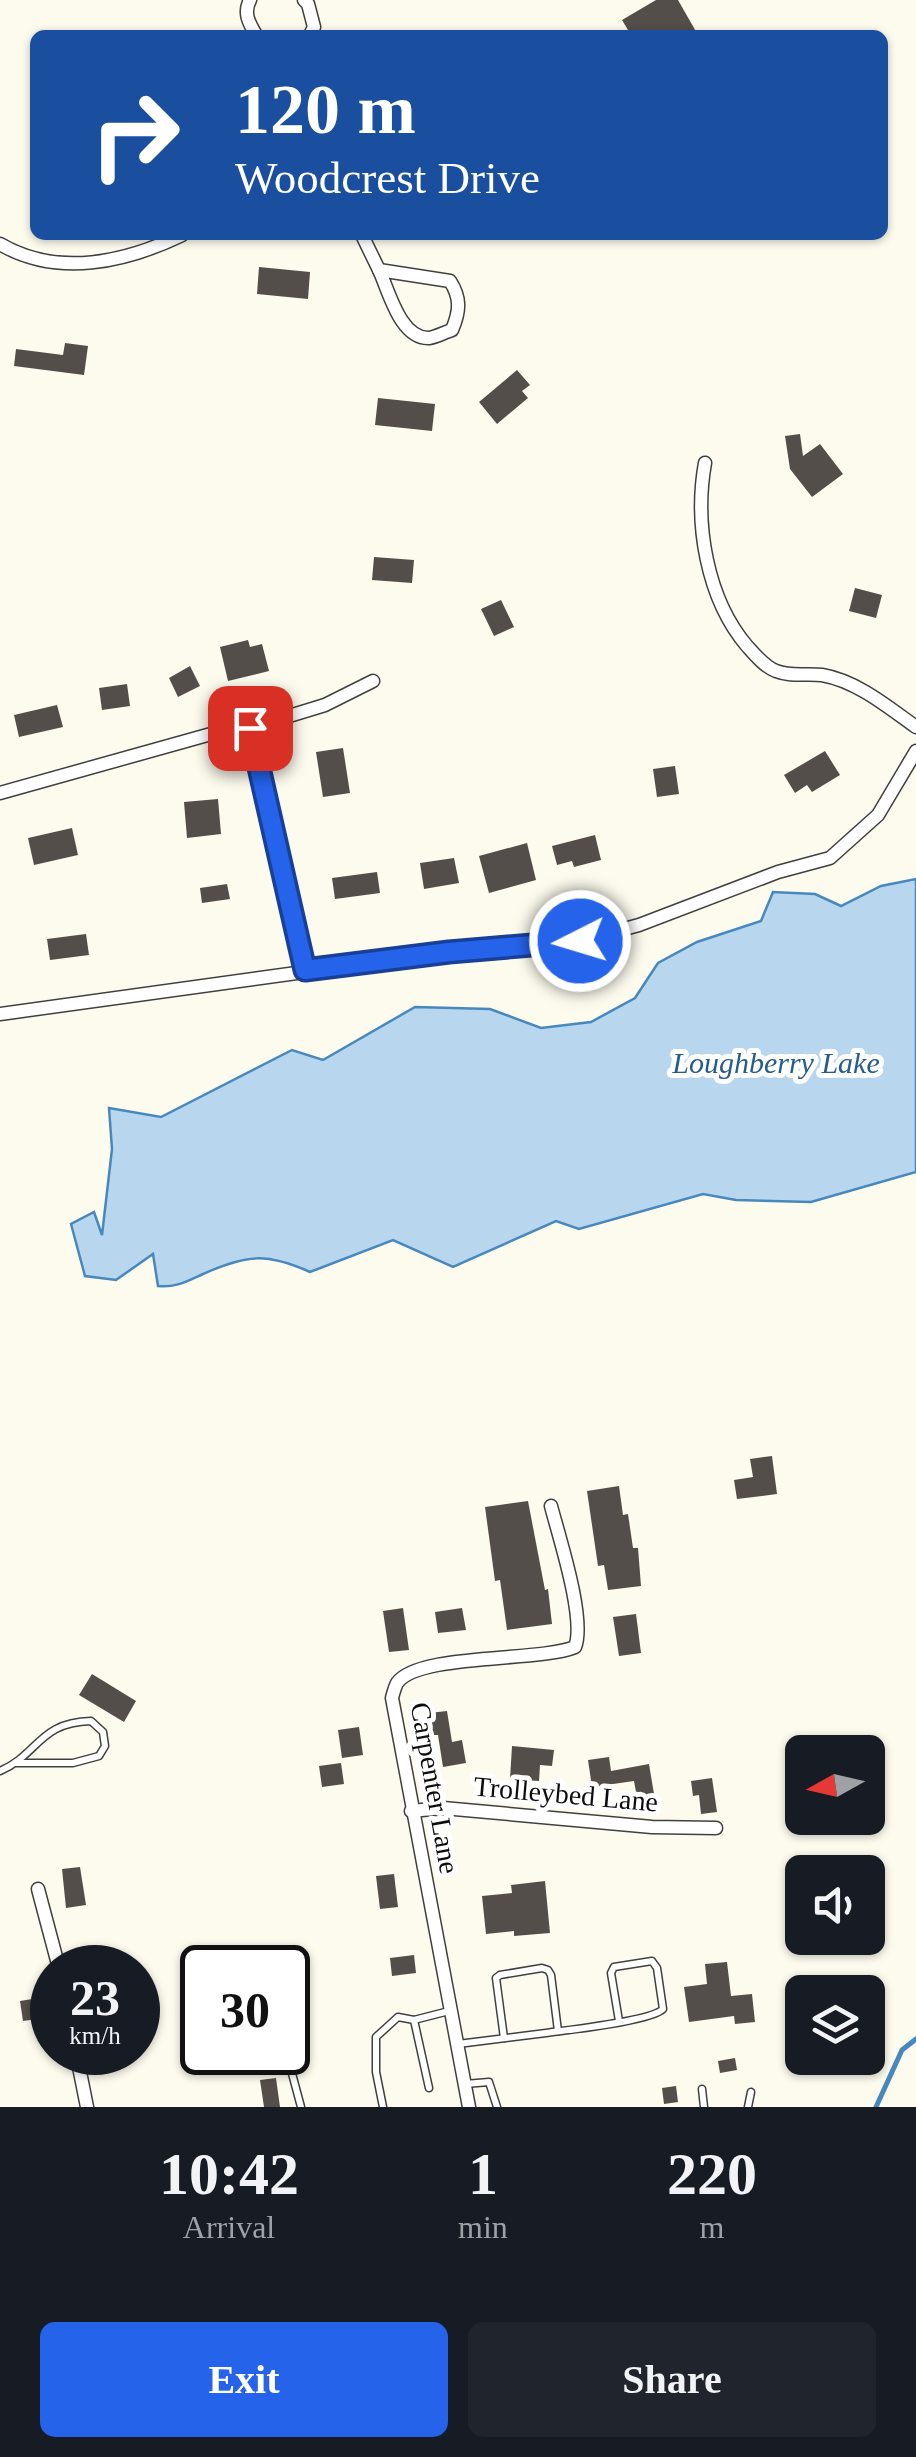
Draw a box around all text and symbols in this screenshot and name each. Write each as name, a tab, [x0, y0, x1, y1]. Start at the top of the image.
icon: right	[70, 70, 200, 200]
text: 120 m	[235, 71, 416, 148]
text: Woodcrest Drive	[235, 153, 540, 203]
pin	[208, 686, 293, 771]
icon: arrive	[223, 701, 278, 756]
position arrow	[528, 889, 632, 993]
water label: Loughberry Lake	[671, 1046, 880, 1079]
street label: Carpenter Lane	[405, 1700, 465, 1876]
north arrow	[785, 1735, 885, 1835]
map controls	[785, 1735, 885, 2075]
street label: Trolleybed Lane	[473, 1771, 659, 1817]
button: sound	[785, 1855, 885, 1955]
speed limit sign: 30	[180, 1945, 310, 2075]
text: 23	[70, 1970, 120, 2026]
button: layers	[785, 1975, 885, 2075]
text: km/h	[69, 2022, 121, 2049]
text: 10:42	[159, 2141, 299, 2207]
text: 1	[468, 2141, 498, 2207]
text: 220	[667, 2141, 757, 2207]
text: Arrival	[183, 2209, 275, 2245]
text: min	[458, 2209, 508, 2245]
text: m	[699, 2209, 724, 2245]
button: Exit	[40, 2322, 448, 2437]
button: Share	[468, 2322, 876, 2437]

